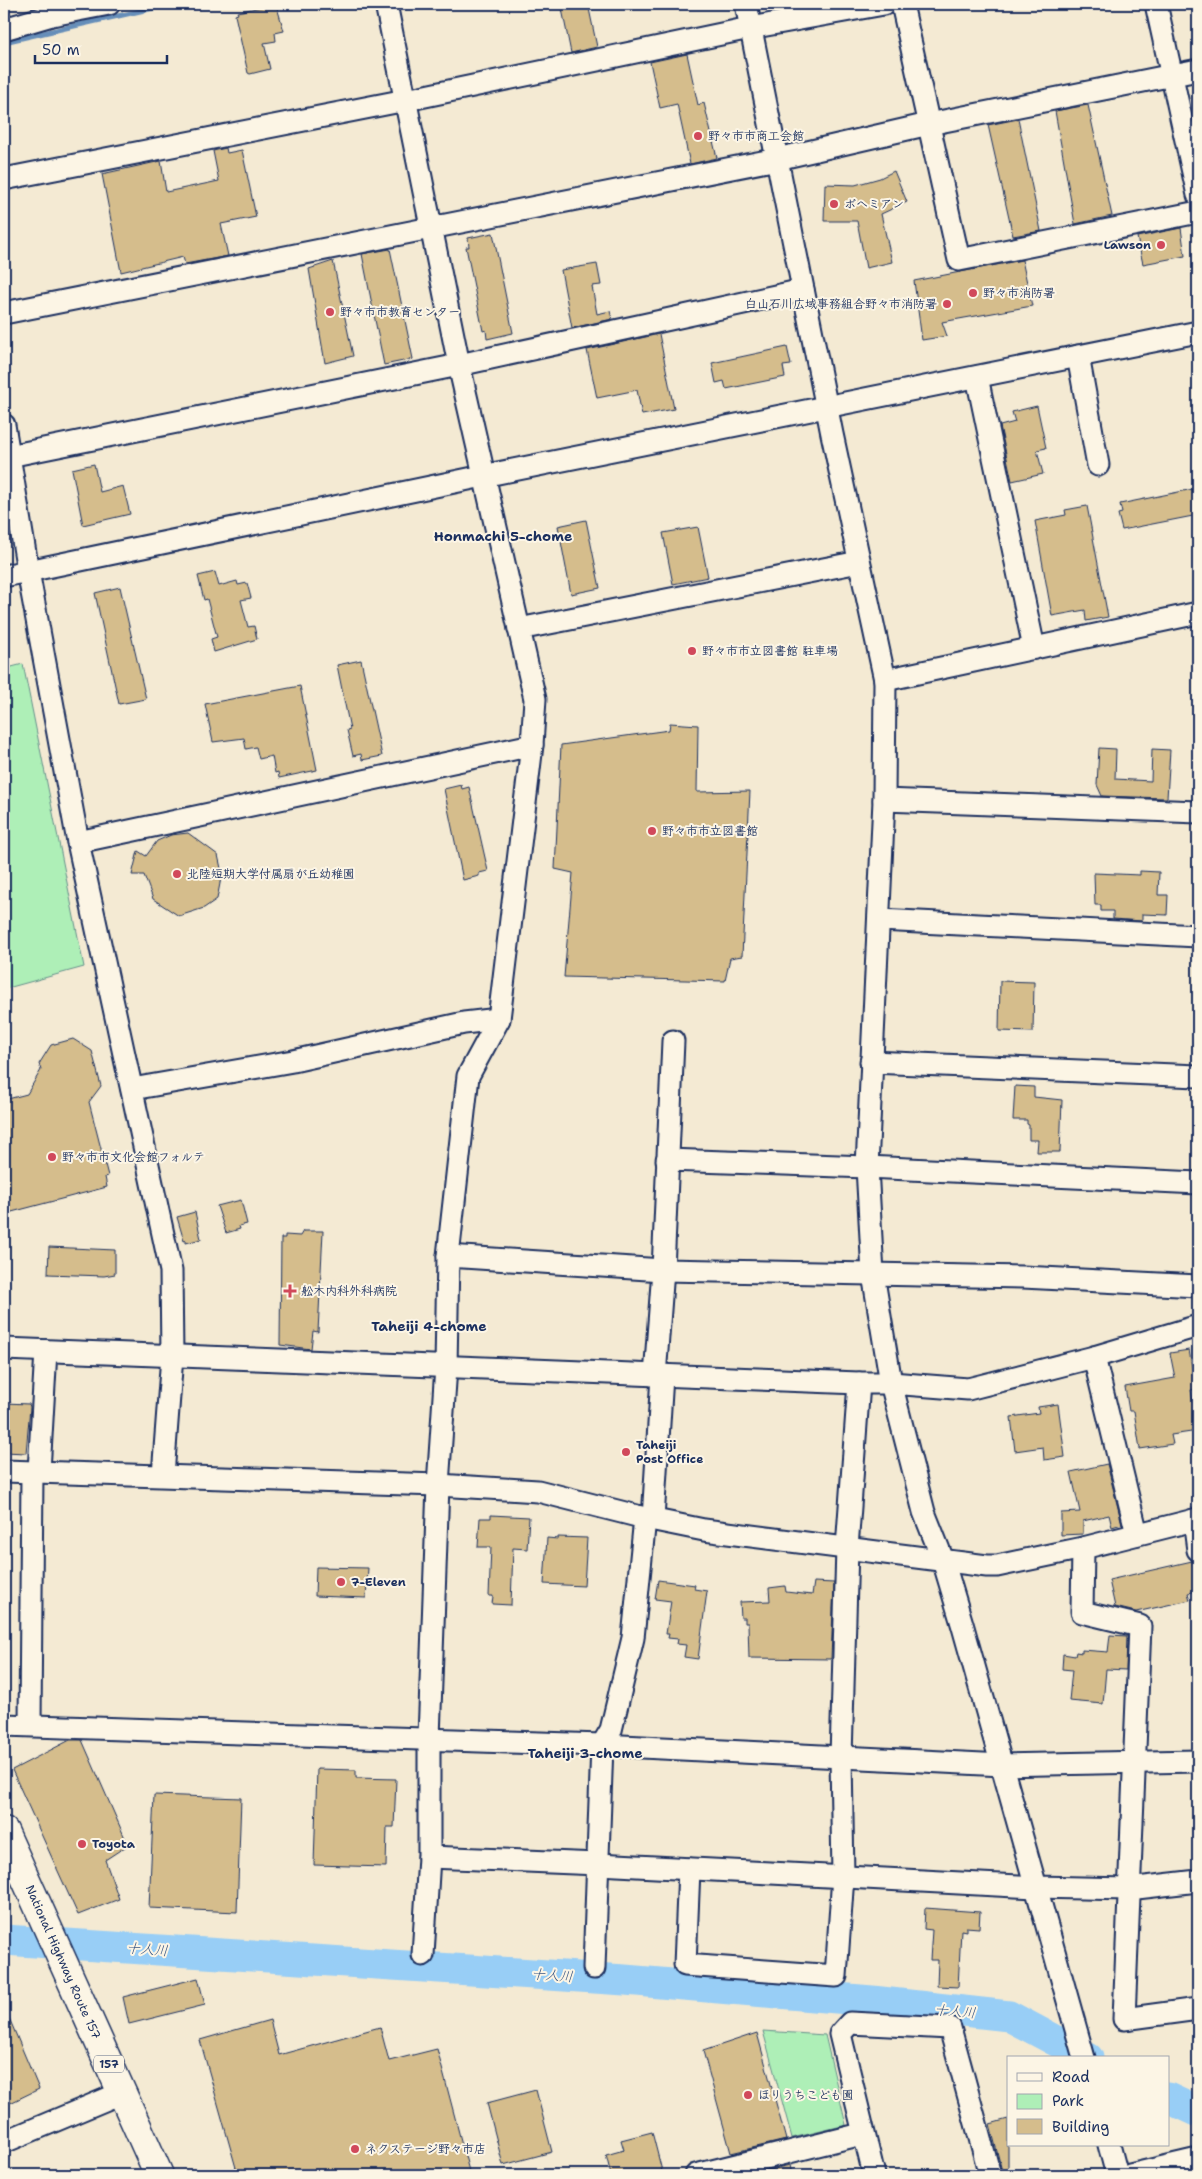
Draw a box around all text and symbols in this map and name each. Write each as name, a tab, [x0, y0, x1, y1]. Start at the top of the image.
scale bar	[35, 32, 168, 64]
text: 50 m	[42, 40, 80, 60]
place label: 野々市市商工会館	[708, 128, 804, 144]
marker: 野々市市商工会館	[692, 130, 704, 142]
place label: ボヘミアン	[844, 196, 904, 212]
marker: ボヘミアン	[828, 198, 840, 210]
place label: Lawson	[1104, 237, 1151, 253]
marker: Lawson	[1155, 239, 1167, 251]
place label: 野々市消防署	[983, 285, 1055, 301]
marker: 野々市消防署	[967, 287, 979, 299]
place label: 白山石川広域事務組合野々市消防署	[745, 296, 937, 312]
marker: 白山石川広域事務組合野々市消防署	[941, 298, 953, 310]
place label: 野々市市教育センター	[340, 304, 460, 320]
marker: 野々市市教育センター	[324, 306, 336, 318]
district label: Honmachi 5-chome	[434, 527, 572, 545]
place label: 野々市市立図書館 駐車場	[702, 643, 838, 659]
marker: 野々市市立図書館 駐車場	[686, 645, 698, 657]
place label: 野々市市立図書館	[662, 823, 758, 839]
marker: 野々市市立図書館	[646, 825, 658, 837]
place label: 北陸短期大学付属扇が丘幼稚園	[187, 866, 355, 882]
marker: 北陸短期大学付属扇が丘幼稚園	[171, 868, 183, 880]
place label: 野々市市文化会館フォルテ	[62, 1149, 205, 1165]
marker: 野々市市文化会館フォルテ	[46, 1151, 58, 1163]
place label: 舩木内科外科病院	[301, 1283, 397, 1299]
marker: 舩木内科外科病院	[283, 1284, 297, 1298]
district label: Taheiji 4-chome	[371, 1317, 487, 1335]
place label: Taheiji Post Office	[636, 1437, 703, 1467]
marker: Taheiji Post Office	[620, 1446, 632, 1458]
place label: 7-Eleven	[351, 1574, 406, 1590]
marker: 7-Eleven	[335, 1576, 347, 1588]
district label: Taheiji 3-chome	[527, 1744, 643, 1762]
place label: Toyota	[92, 1836, 136, 1852]
marker: Toyota	[76, 1838, 88, 1850]
street label: National Highway Route 157	[22, 1882, 104, 2042]
water label: 十人川	[125, 1939, 169, 1959]
water label: 十人川	[530, 1965, 574, 1985]
water label: 十人川	[933, 2000, 977, 2022]
road number: 157	[94, 2056, 124, 2072]
legend	[1007, 2056, 1170, 2146]
text: Road	[1052, 2067, 1090, 2087]
place label: ほりうちこども園	[758, 2087, 854, 2103]
marker: ほりうちこども園	[742, 2089, 754, 2101]
text: Park	[1052, 2091, 1084, 2111]
text: Building	[1052, 2117, 1109, 2137]
place label: ネクステージ野々市店	[365, 2141, 486, 2157]
marker: ネクステージ野々市店	[349, 2143, 361, 2155]

